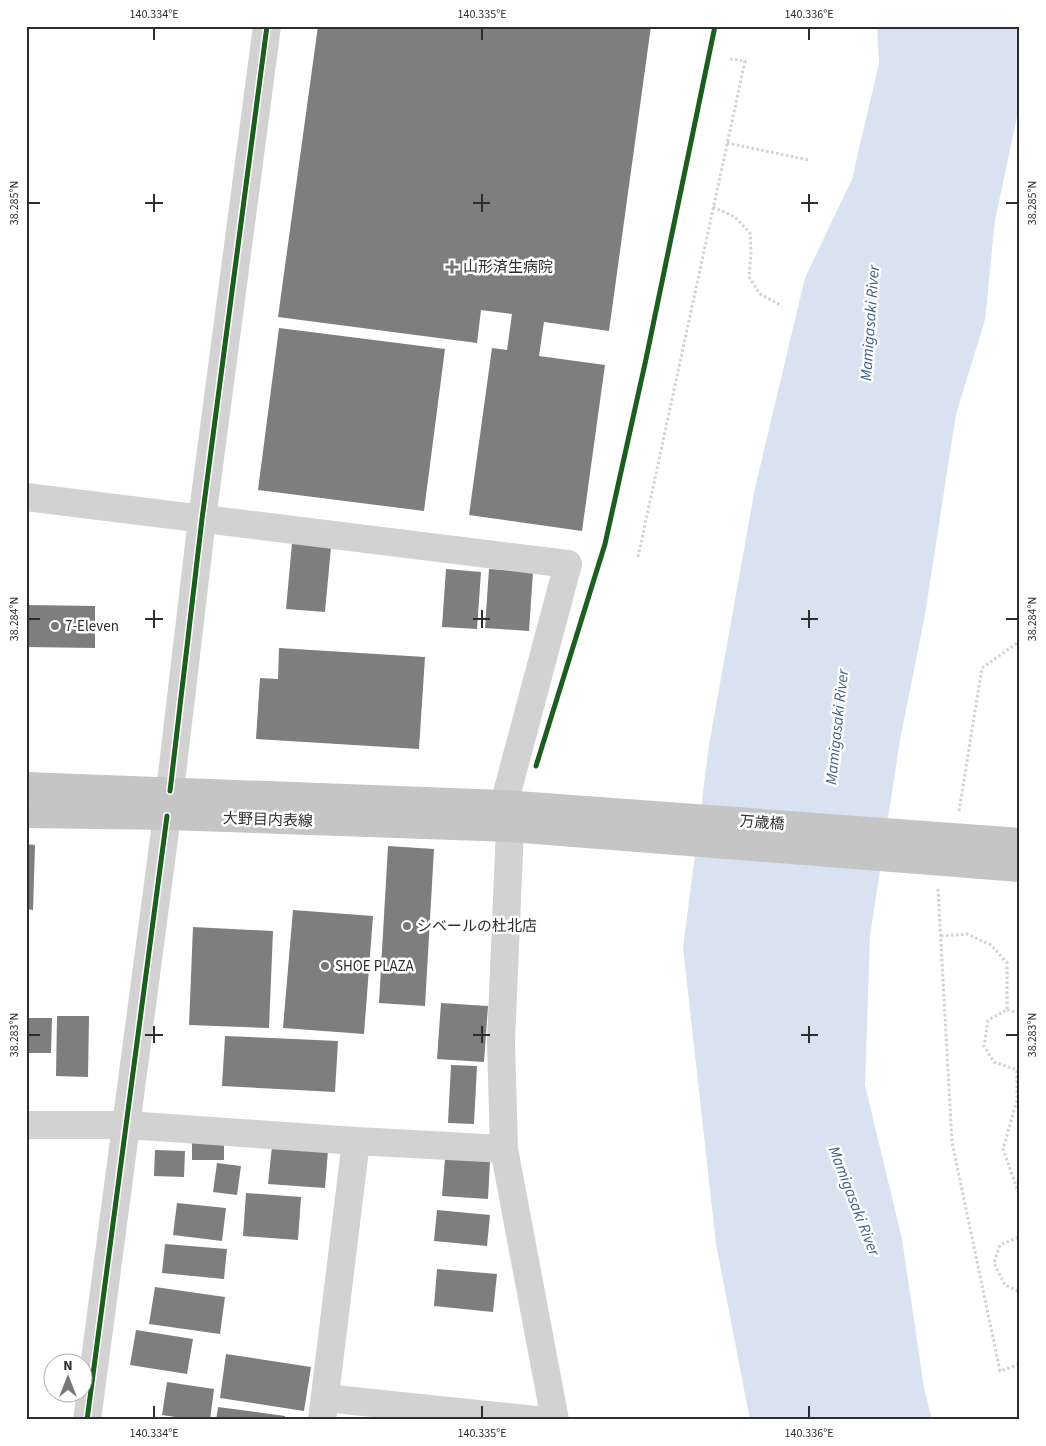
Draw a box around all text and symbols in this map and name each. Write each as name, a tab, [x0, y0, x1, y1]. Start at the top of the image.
text: 140.334°E	[129, 6, 179, 23]
text: 140.335°E	[457, 6, 507, 23]
text: 140.336°E	[784, 6, 834, 23]
text: 38.285°N	[6, 181, 23, 225]
text: 38.285°N	[1024, 181, 1041, 225]
place label: 山形済生病院	[463, 257, 553, 278]
marker: 山形済生病院	[445, 260, 459, 274]
water label: Mamigasaki River	[855, 263, 885, 382]
text: 38.284°N	[6, 597, 23, 641]
text: 38.284°N	[1024, 597, 1041, 641]
place label: 7-Eleven	[65, 616, 119, 637]
marker: 7-Eleven	[49, 620, 61, 632]
water label: Mamigasaki River	[820, 667, 854, 786]
street label: 大野目内表線	[223, 808, 313, 832]
street label: 万歳橋	[739, 811, 785, 835]
place label: シベールの杜北店	[417, 916, 537, 937]
marker: シベールの杜北店	[401, 920, 413, 932]
place label: SHOE PLAZA	[335, 956, 414, 977]
marker: SHOE PLAZA	[319, 960, 331, 972]
text: 38.283°N	[6, 1013, 23, 1057]
text: 38.283°N	[1024, 1013, 1041, 1057]
water label: Mamigasaki River	[823, 1143, 886, 1261]
north arrow	[42, 1354, 92, 1404]
text: N	[63, 1356, 73, 1376]
text: 140.334°E	[129, 1425, 179, 1442]
text: 140.335°E	[457, 1425, 507, 1442]
text: 140.336°E	[784, 1425, 834, 1442]

